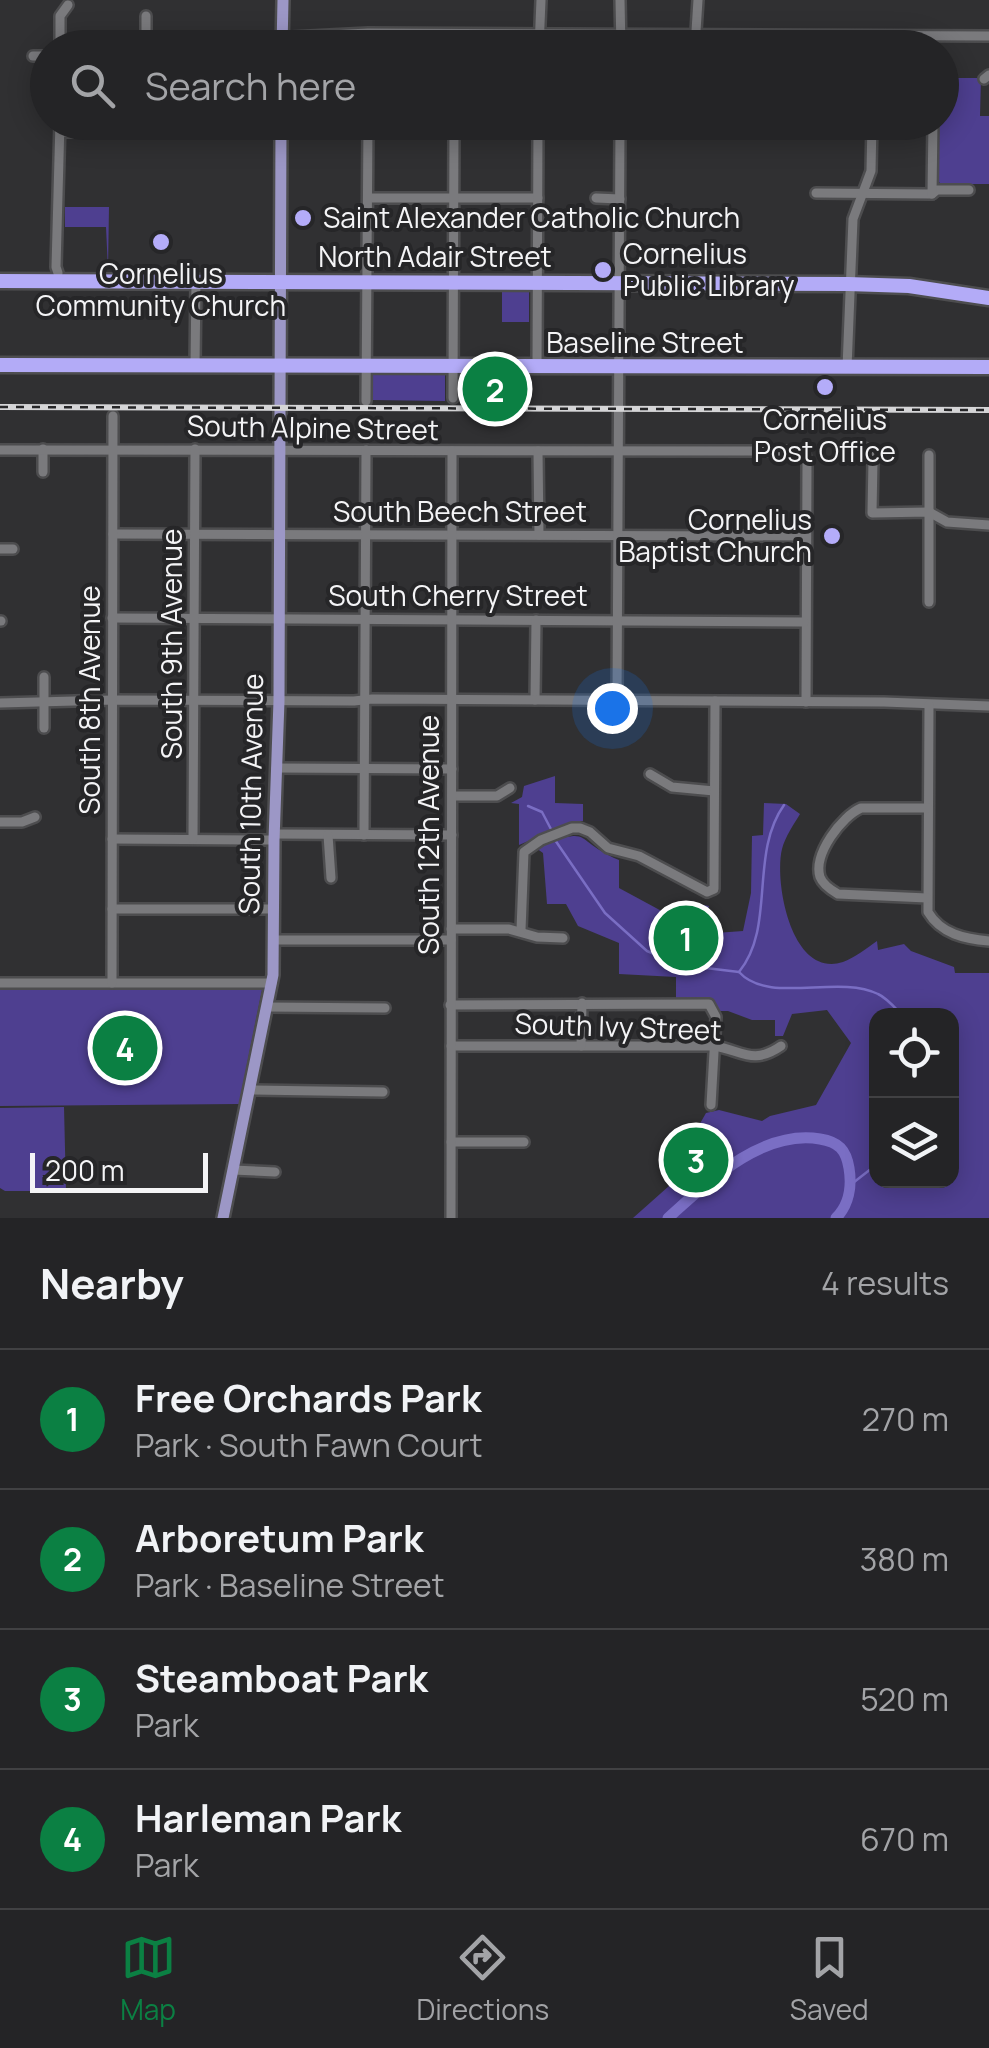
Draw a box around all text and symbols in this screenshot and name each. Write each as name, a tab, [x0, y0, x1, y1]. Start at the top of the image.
search box	[30, 30, 959, 140]
icon: search	[65, 58, 120, 113]
text: Search here	[145, 59, 356, 111]
place label: Saint Alexander Catholic Church	[323, 198, 740, 236]
marker: Saint Alexander Catholic Church	[292, 207, 314, 229]
marker: Cornelius Community Church	[150, 231, 172, 253]
place label: Cornelius Public Library	[623, 234, 795, 304]
street label: North Adair Street	[318, 237, 552, 275]
place label: Cornelius Community Church	[36, 254, 286, 324]
marker: Cornelius Public Library	[592, 259, 614, 281]
street label: Baseline Street	[546, 323, 744, 361]
pin: 2	[462, 352, 528, 426]
marker: Cornelius Post Office	[814, 376, 836, 398]
place label: Cornelius Post Office	[754, 400, 896, 470]
street label: South Alpine Street	[187, 406, 439, 448]
street label: South Beech Street	[333, 492, 587, 530]
place label: Cornelius Baptist Church	[618, 500, 812, 570]
marker: Cornelius Baptist Church	[821, 525, 843, 547]
street label: South 9th Avenue	[152, 529, 190, 759]
street label: South Cherry Street	[328, 576, 588, 614]
street label: South 8th Avenue	[70, 585, 108, 815]
street label: South 10th Avenue	[229, 673, 271, 915]
your location	[587, 683, 638, 734]
street label: South 12th Avenue	[409, 715, 447, 955]
pin: 1	[654, 900, 718, 976]
street label: South Ivy Street	[514, 1003, 722, 1049]
map controls	[869, 1008, 959, 1188]
button: locate	[869, 1008, 959, 1098]
pin: 4	[92, 1010, 158, 1086]
button: layers	[869, 1098, 959, 1188]
pin: 3	[664, 1122, 728, 1198]
scale bar	[30, 1148, 208, 1192]
text: 200 m	[45, 1151, 124, 1189]
text: Nearby	[40, 1254, 184, 1312]
text: 4 results	[821, 1261, 949, 1305]
text: Free Orchards Park	[135, 1371, 481, 1423]
text: 1	[65, 1397, 80, 1441]
text: 270 m	[862, 1397, 949, 1441]
text: Park · South Fawn Court	[135, 1423, 482, 1467]
text: Arboretum Park	[135, 1511, 423, 1563]
text: 2	[63, 1537, 82, 1581]
text: 380 m	[860, 1537, 949, 1581]
text: Park · Baseline Street	[135, 1563, 445, 1607]
text: Steamboat Park	[135, 1651, 428, 1703]
text: 3	[63, 1677, 82, 1721]
text: 520 m	[860, 1677, 949, 1721]
text: Park	[135, 1703, 199, 1747]
text: Harleman Park	[135, 1791, 401, 1843]
text: 4	[63, 1817, 82, 1861]
text: 670 m	[860, 1817, 949, 1861]
text: Park	[135, 1843, 199, 1887]
tab: Map	[120, 1930, 176, 2028]
tab: Directions	[417, 1930, 549, 2028]
tab: Saved	[790, 1930, 869, 2028]

